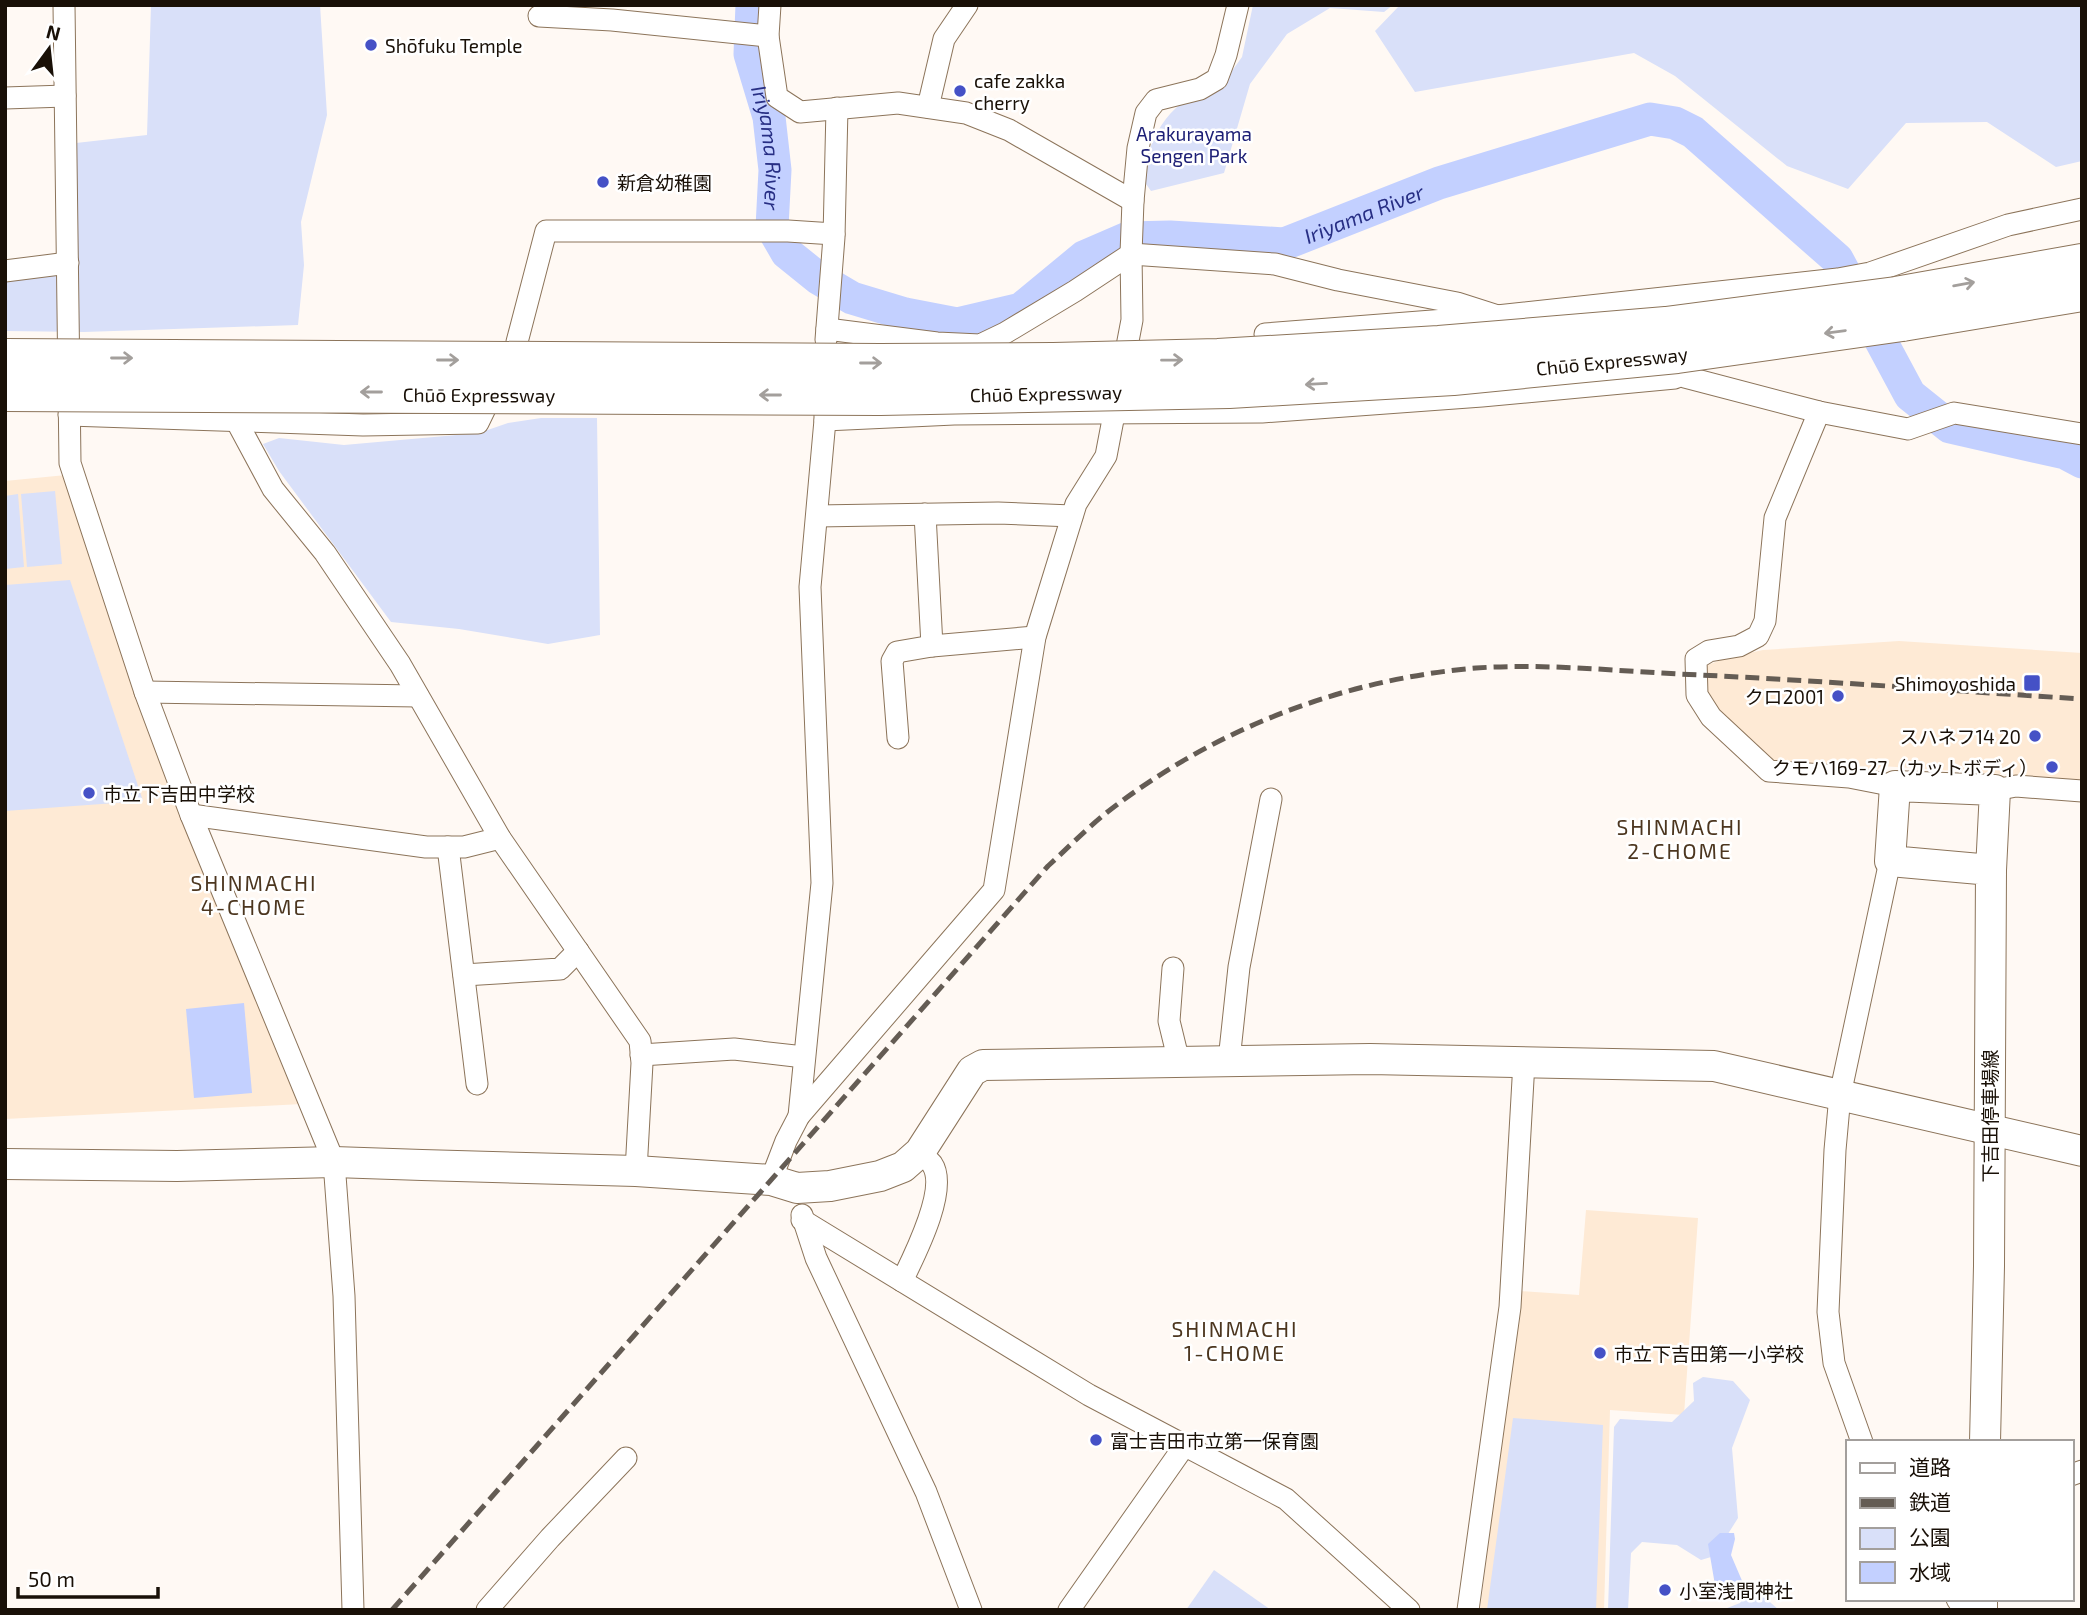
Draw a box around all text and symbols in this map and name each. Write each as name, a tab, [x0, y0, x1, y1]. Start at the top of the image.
north arrow	[14, 14, 84, 84]
text: N	[44, 19, 63, 45]
place label: Shōfuku Temple	[385, 34, 522, 57]
marker: Shōfuku Temple	[363, 37, 379, 53]
place label: cafe zakka cherry	[974, 69, 1065, 114]
water label: Iriyama River	[747, 82, 788, 211]
marker: cafe zakka cherry	[952, 83, 968, 99]
park label: Arakurayama Sengen Park	[1136, 122, 1252, 167]
place label: 新倉幼稚園	[617, 171, 712, 194]
marker: 新倉幼稚園	[595, 174, 611, 190]
water label: Iriyama River	[1300, 178, 1428, 247]
one-way arrow	[1952, 277, 1975, 290]
one-way arrow	[1824, 325, 1847, 338]
street label: Chūō Expressway	[1535, 341, 1689, 379]
one-way arrow	[111, 351, 134, 365]
one-way arrow	[436, 353, 459, 367]
one-way arrow	[1161, 353, 1184, 366]
one-way arrow	[860, 356, 883, 370]
one-way arrow	[1305, 378, 1328, 391]
street label: Chūō Expressway	[969, 380, 1122, 406]
street label: Chūō Expressway	[403, 382, 555, 406]
one-way arrow	[360, 386, 383, 399]
one-way arrow	[759, 388, 782, 402]
place label: Shimoyoshida	[1895, 672, 2016, 695]
marker: Shimoyoshida	[2022, 673, 2042, 693]
place label: クロ2001	[1745, 685, 1824, 708]
marker: クロ2001	[1830, 688, 1846, 704]
place label: スハネフ14 20	[1899, 725, 2021, 748]
marker: スハネフ14 20	[2027, 728, 2043, 744]
place label: クモハ169-27（カットボディ）	[1772, 756, 2038, 779]
marker: クモハ169-27（カットボディ）	[2044, 759, 2060, 775]
place label: 市立下吉田中学校	[103, 782, 255, 805]
marker: 市立下吉田中学校	[81, 785, 97, 801]
district label: SHINMACHI 2-CHOME	[1616, 814, 1744, 863]
district label: SHINMACHI 4-CHOME	[190, 870, 318, 919]
street label: 下吉田停車場線	[1978, 1049, 2001, 1183]
district label: SHINMACHI 1-CHOME	[1171, 1316, 1299, 1365]
place label: 市立下吉田第一小学校	[1614, 1342, 1804, 1365]
marker: 市立下吉田第一小学校	[1592, 1345, 1608, 1361]
place label: 富士吉田市立第一保育園	[1110, 1429, 1319, 1452]
marker: 富士吉田市立第一保育園	[1088, 1432, 1104, 1448]
legend	[1846, 1440, 2073, 1601]
text: 道路	[1909, 1454, 1951, 1479]
text: 鉄道	[1909, 1489, 1951, 1514]
text: 公園	[1909, 1524, 1951, 1549]
scale bar	[18, 1556, 158, 1600]
text: 水域	[1909, 1559, 1951, 1584]
text: 50 m	[28, 1566, 75, 1591]
place label: 小室浅間神社	[1679, 1579, 1793, 1602]
marker: 小室浅間神社	[1657, 1582, 1673, 1598]

